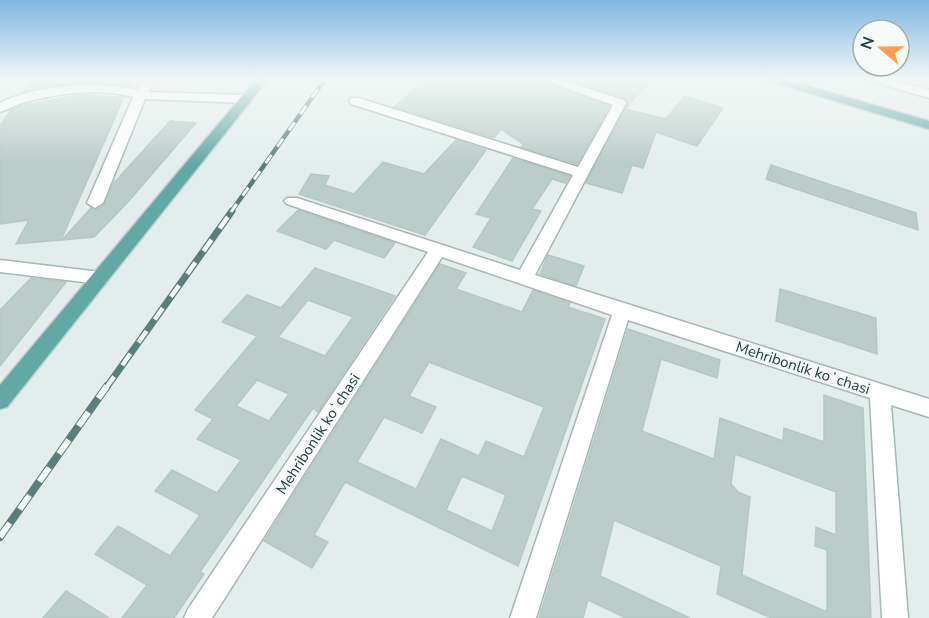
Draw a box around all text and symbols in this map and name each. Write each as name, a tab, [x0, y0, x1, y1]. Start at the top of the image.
north arrow	[851, 18, 911, 78]
text: N	[855, 34, 880, 53]
street label: Mehribonlik koʻchasi	[733, 337, 873, 399]
street label: Mehribonlik koʻchasi	[271, 370, 365, 498]

